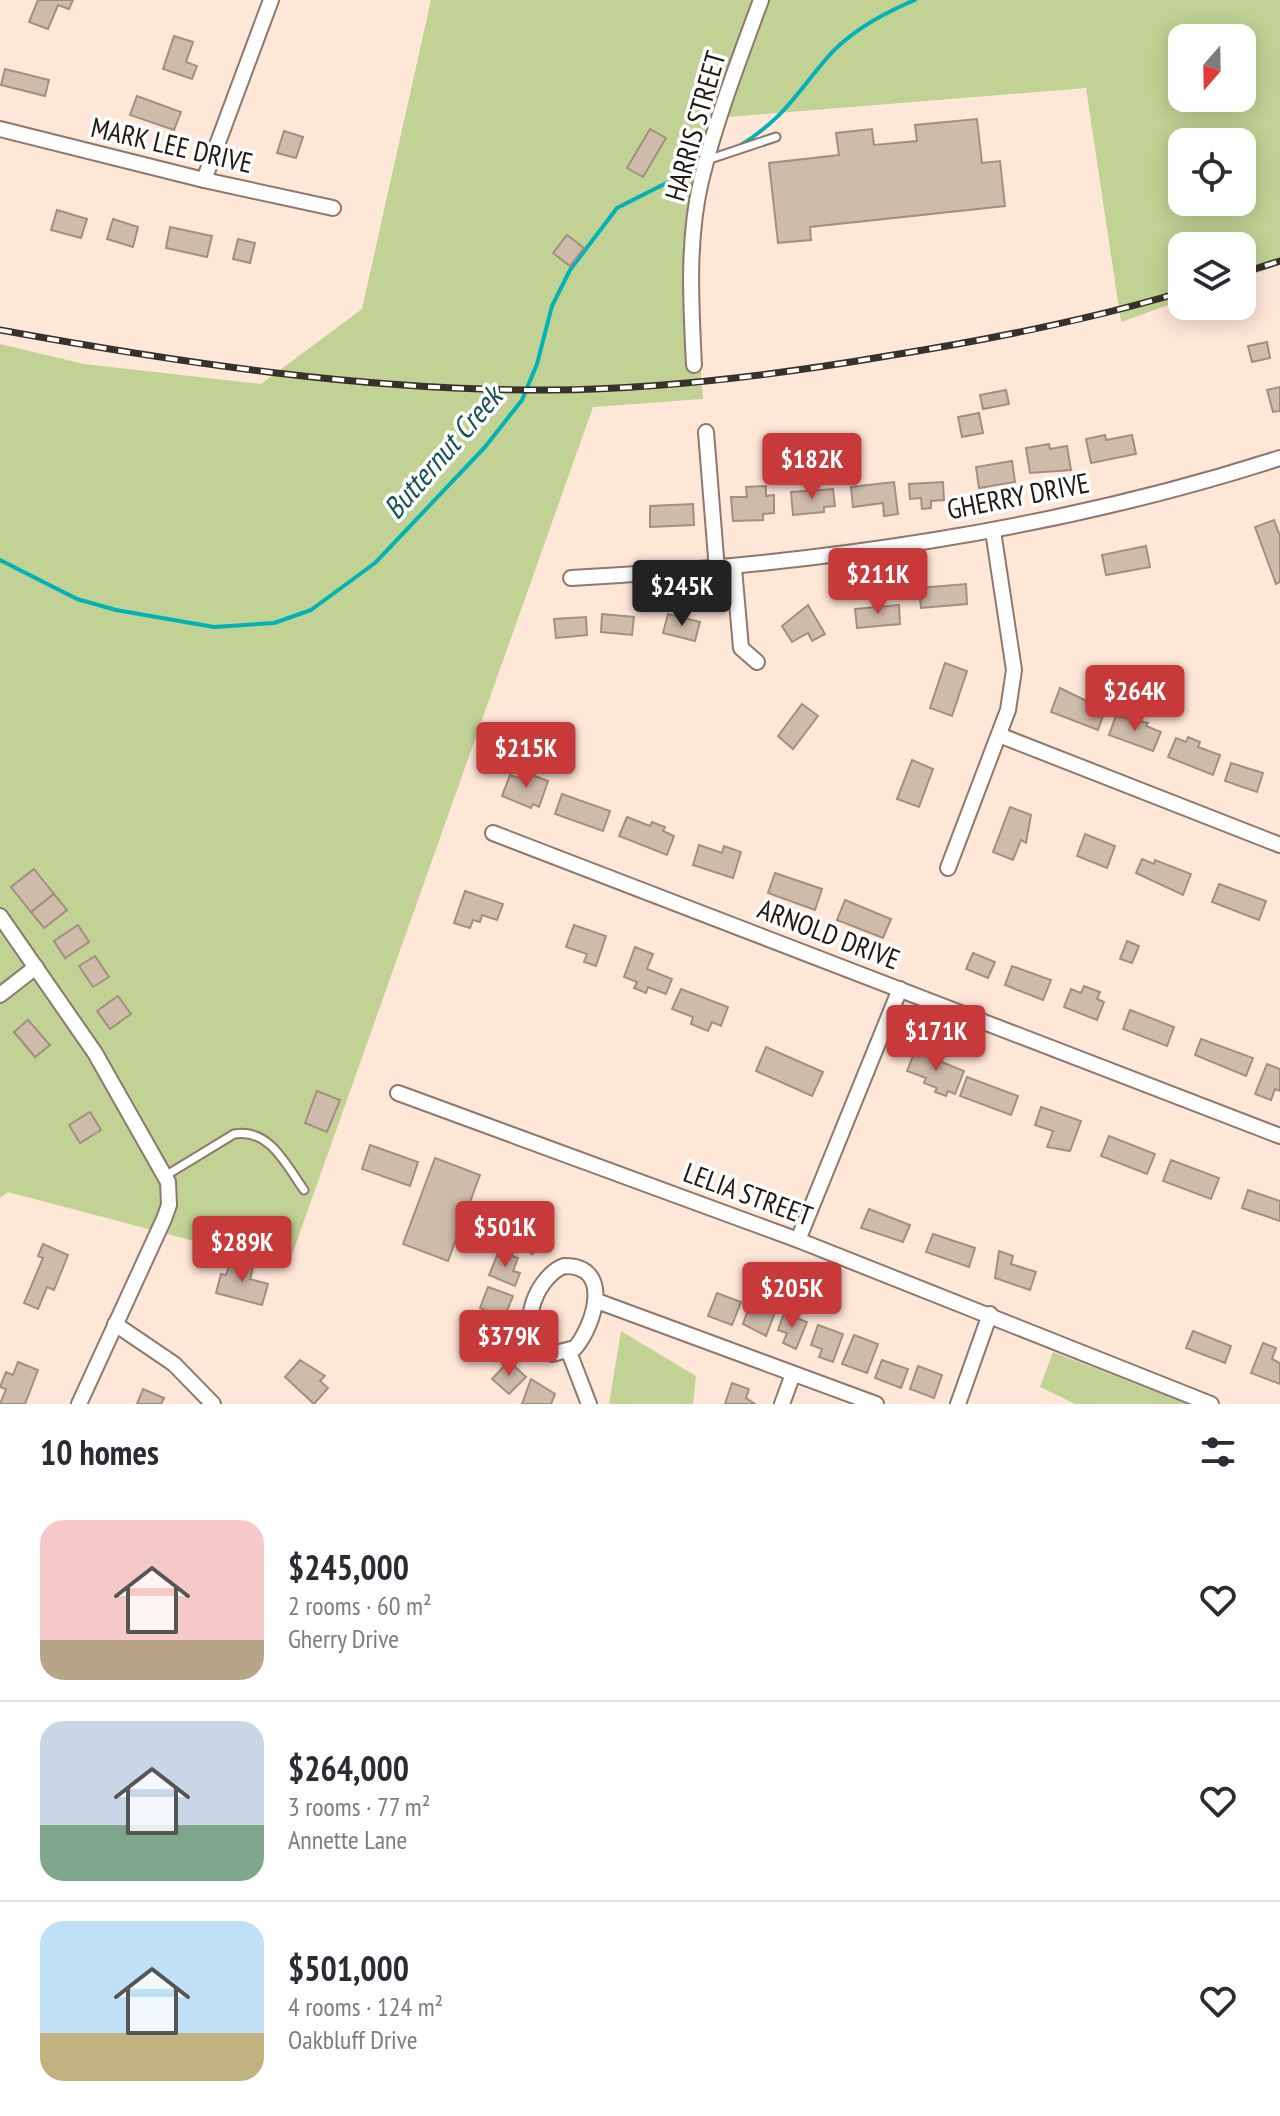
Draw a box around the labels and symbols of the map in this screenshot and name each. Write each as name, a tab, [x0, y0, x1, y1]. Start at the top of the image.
north arrow	[1168, 24, 1256, 112]
street label: HARRIS STREET	[656, 46, 734, 205]
street label: MARK LEE DRIVE	[88, 108, 257, 181]
water label: Butternut Creek	[374, 375, 512, 526]
pin: $182K	[756, 433, 868, 501]
street label: GHERRY DRIVE	[944, 464, 1092, 527]
pin: $211K	[822, 548, 934, 616]
pin: $245K	[626, 560, 738, 628]
pin: $264K	[1079, 665, 1191, 733]
pin: $215K	[470, 722, 582, 790]
street label: ARNOLD DRIVE	[753, 890, 905, 978]
pin: $171K	[880, 1005, 992, 1073]
street label: LELIA STREET	[679, 1153, 818, 1234]
pin: $501K	[449, 1201, 561, 1269]
pin: $289K	[186, 1216, 298, 1284]
pin: $205K	[736, 1262, 848, 1330]
pin: $379K	[453, 1310, 565, 1378]

